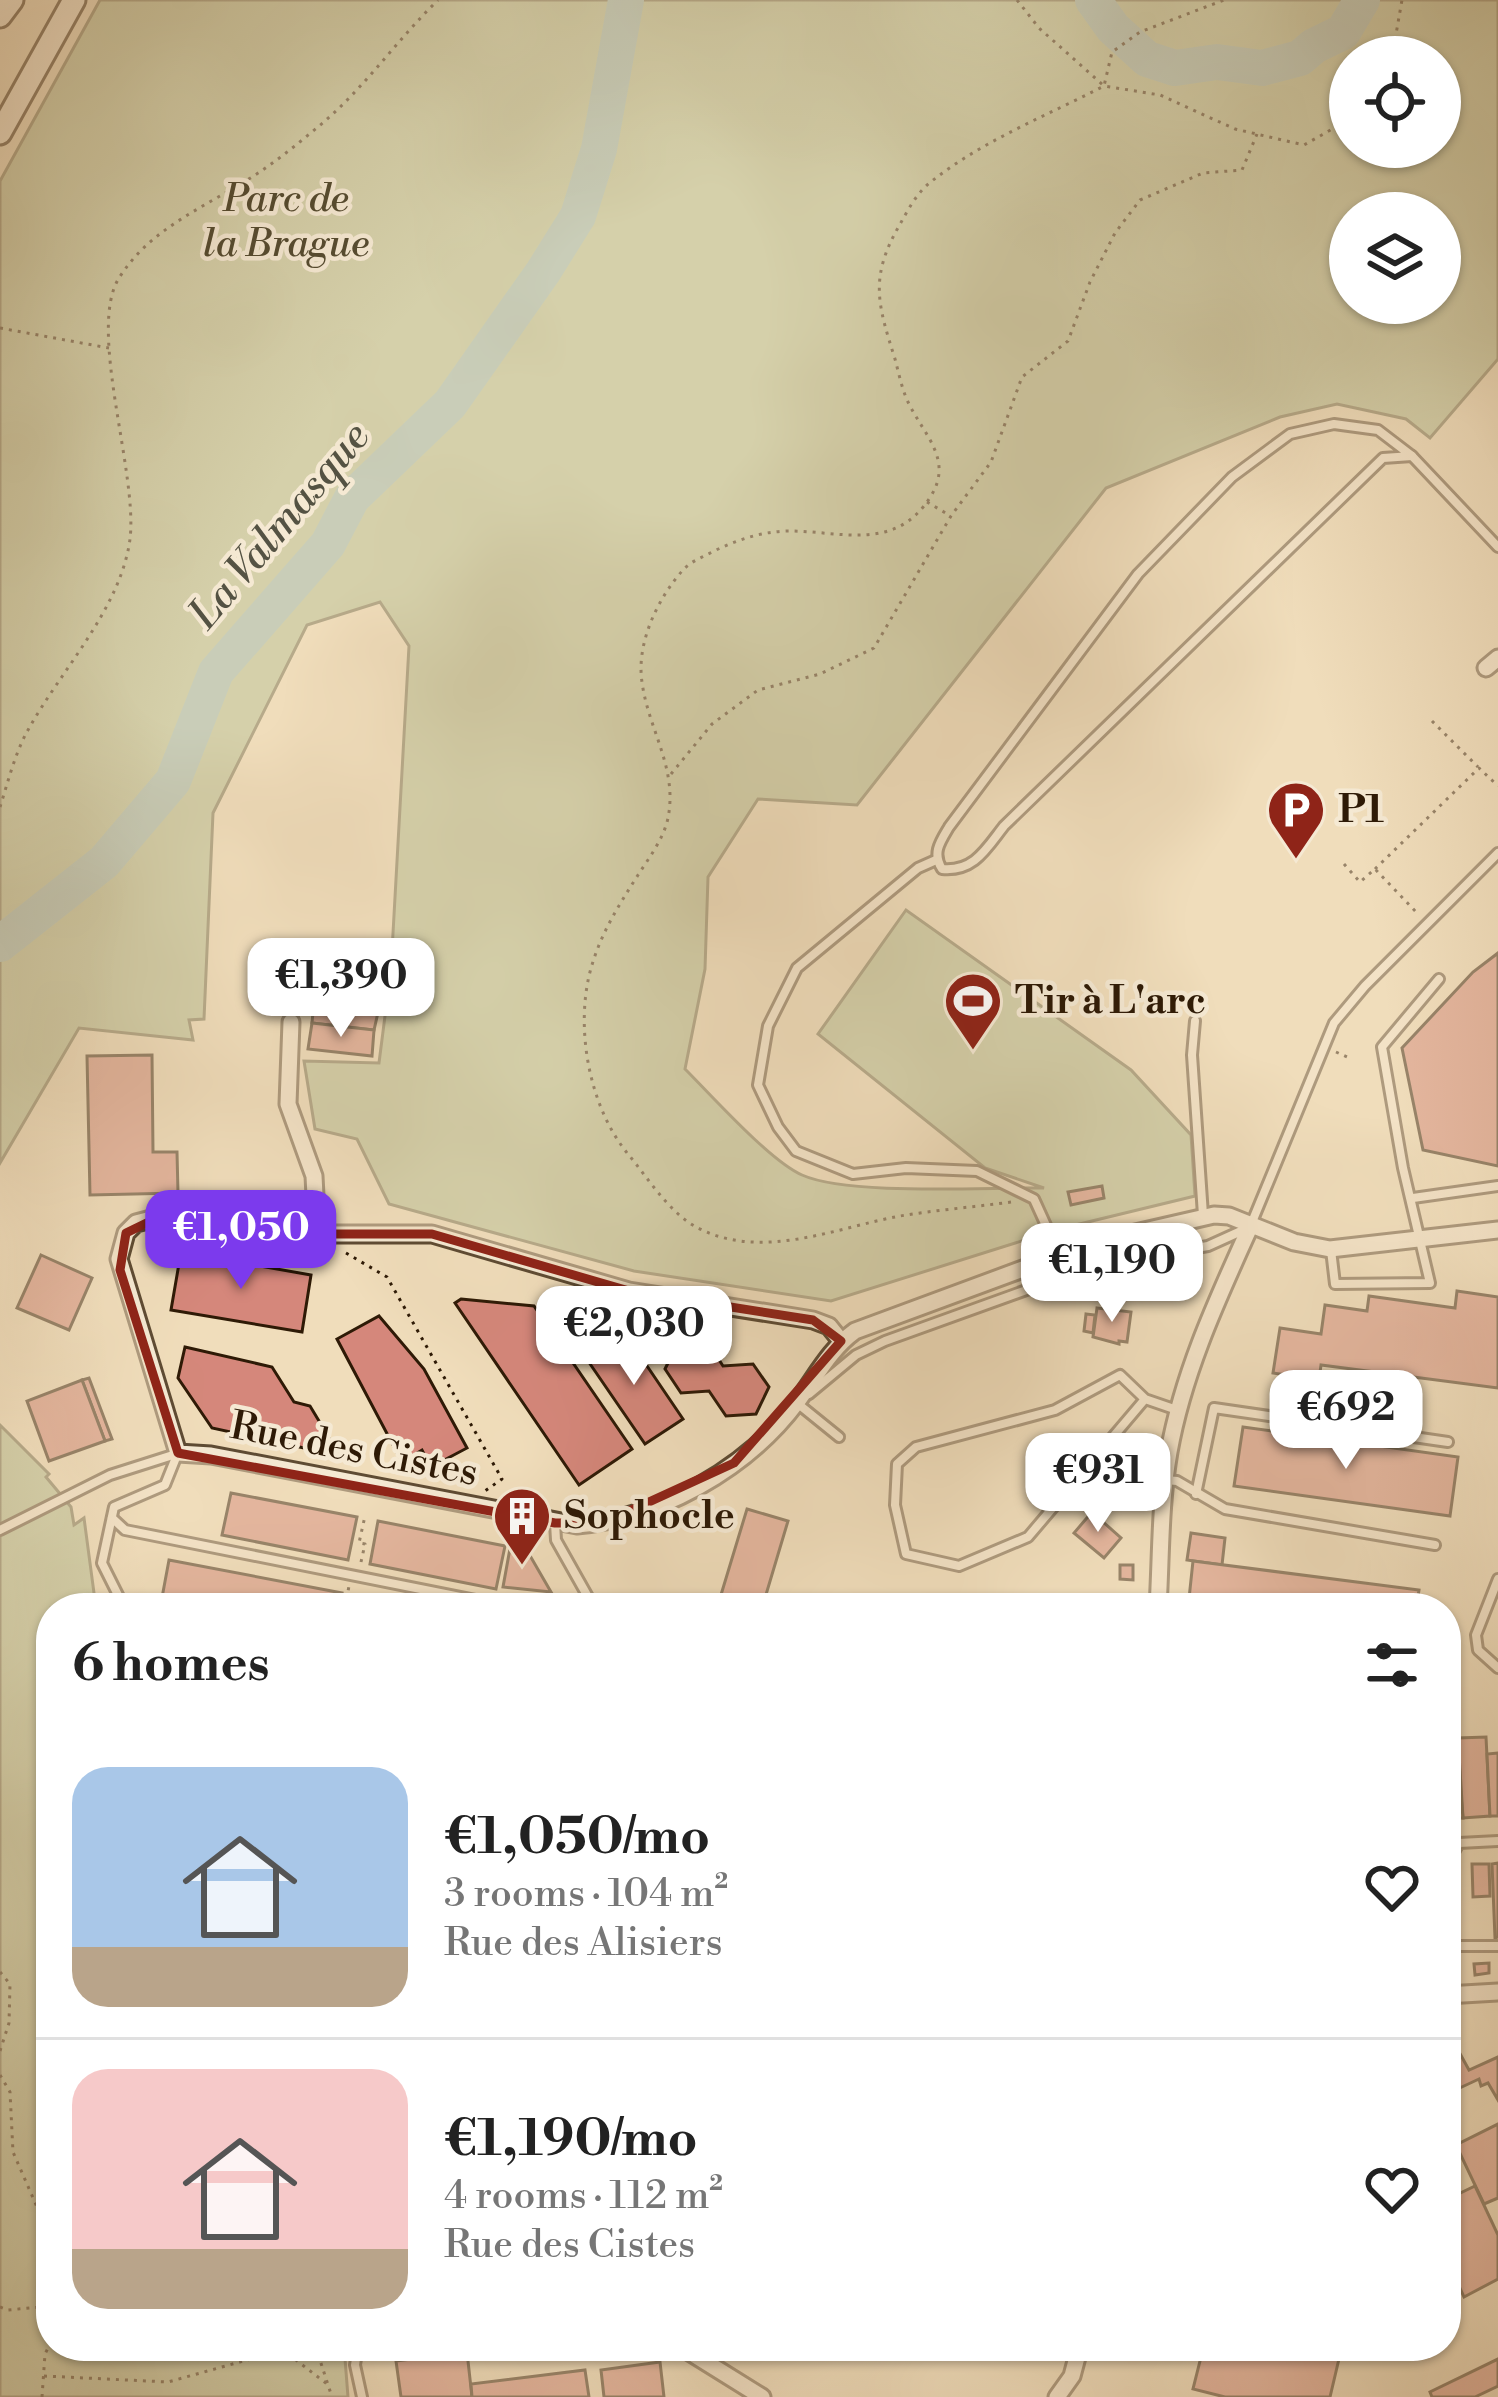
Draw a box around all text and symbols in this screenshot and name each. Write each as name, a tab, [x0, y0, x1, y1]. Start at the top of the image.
map controls	[1329, 36, 1461, 324]
button: locate	[1329, 36, 1461, 168]
park label: Parc de la Brague	[203, 175, 369, 269]
button: layers	[1329, 192, 1461, 324]
water label: La Valmasque	[178, 412, 382, 641]
parking icon: P1	[1265, 779, 1327, 861]
place label: P1	[1338, 786, 1384, 835]
pin: €1,390	[243, 938, 439, 1040]
text: €1,390	[275, 952, 408, 1001]
sports icon: Tir à L'arc	[942, 970, 1004, 1052]
place label: Tir à L'arc	[1015, 977, 1206, 1026]
pin: €1,050	[143, 1190, 339, 1292]
text: €1,050	[172, 1204, 310, 1253]
pin: €1,190	[1014, 1223, 1210, 1325]
text: €1,190	[1048, 1237, 1176, 1286]
pin: €2,030	[536, 1286, 732, 1388]
text: €2,030	[563, 1300, 705, 1349]
pin: €692	[1275, 1370, 1417, 1472]
text: €692	[1297, 1384, 1395, 1433]
street label: Rue des Cistes	[226, 1402, 482, 1498]
pin: €931	[1027, 1433, 1169, 1535]
text: €931	[1052, 1447, 1144, 1496]
building icon: Sophocle	[491, 1485, 553, 1567]
place label: Sophocle	[564, 1492, 735, 1541]
icon: filters	[1359, 1632, 1425, 1698]
text: 6 homes	[72, 1633, 270, 1697]
text: €1,050/mo	[444, 1806, 710, 1870]
icon: home	[168, 1815, 312, 1959]
icon: heart	[1359, 1854, 1425, 1920]
text: 3 rooms · 104 m²	[444, 1870, 728, 1919]
text: Rue des Alisiers	[444, 1919, 723, 1968]
text: €1,190/mo	[444, 2108, 698, 2172]
icon: home	[168, 2117, 312, 2261]
icon: heart	[1359, 2156, 1425, 2222]
text: 4 rooms · 112 m²	[444, 2172, 723, 2221]
text: Rue des Cistes	[444, 2221, 695, 2270]

